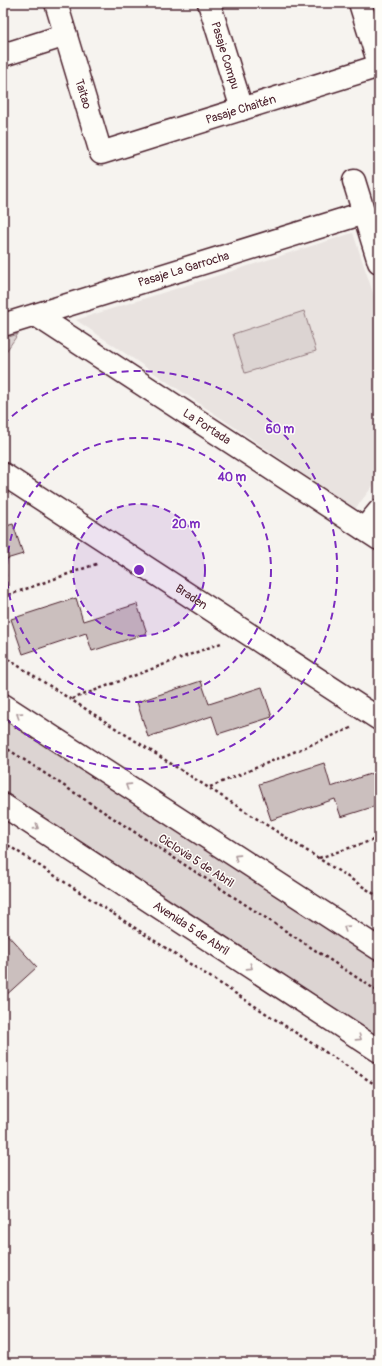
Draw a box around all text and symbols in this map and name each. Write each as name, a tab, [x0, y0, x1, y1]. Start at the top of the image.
street label: Pasaje Compu	[208, 20, 243, 91]
street label: Taitao	[72, 77, 95, 111]
street label: Pasaje Chaitén	[204, 91, 278, 127]
street label: Pasaje La Garrocha	[136, 248, 231, 290]
street label: La Portada	[180, 405, 234, 448]
text: 60 m	[266, 422, 295, 437]
text: 40 m	[217, 470, 247, 485]
text: 20 m	[172, 517, 200, 532]
centre of rings	[132, 563, 146, 577]
street label: Braden	[173, 581, 211, 613]
one-way arrow	[17, 713, 24, 720]
one-way arrow	[125, 783, 132, 791]
one-way arrow	[31, 822, 38, 829]
street label: Ciclovia 5 de Abril	[155, 831, 237, 891]
one-way arrow	[234, 854, 241, 862]
street label: Avenida 5 de Abril	[150, 898, 232, 959]
one-way arrow	[343, 925, 350, 933]
one-way arrow	[246, 962, 253, 970]
one-way arrow	[355, 1033, 362, 1041]

